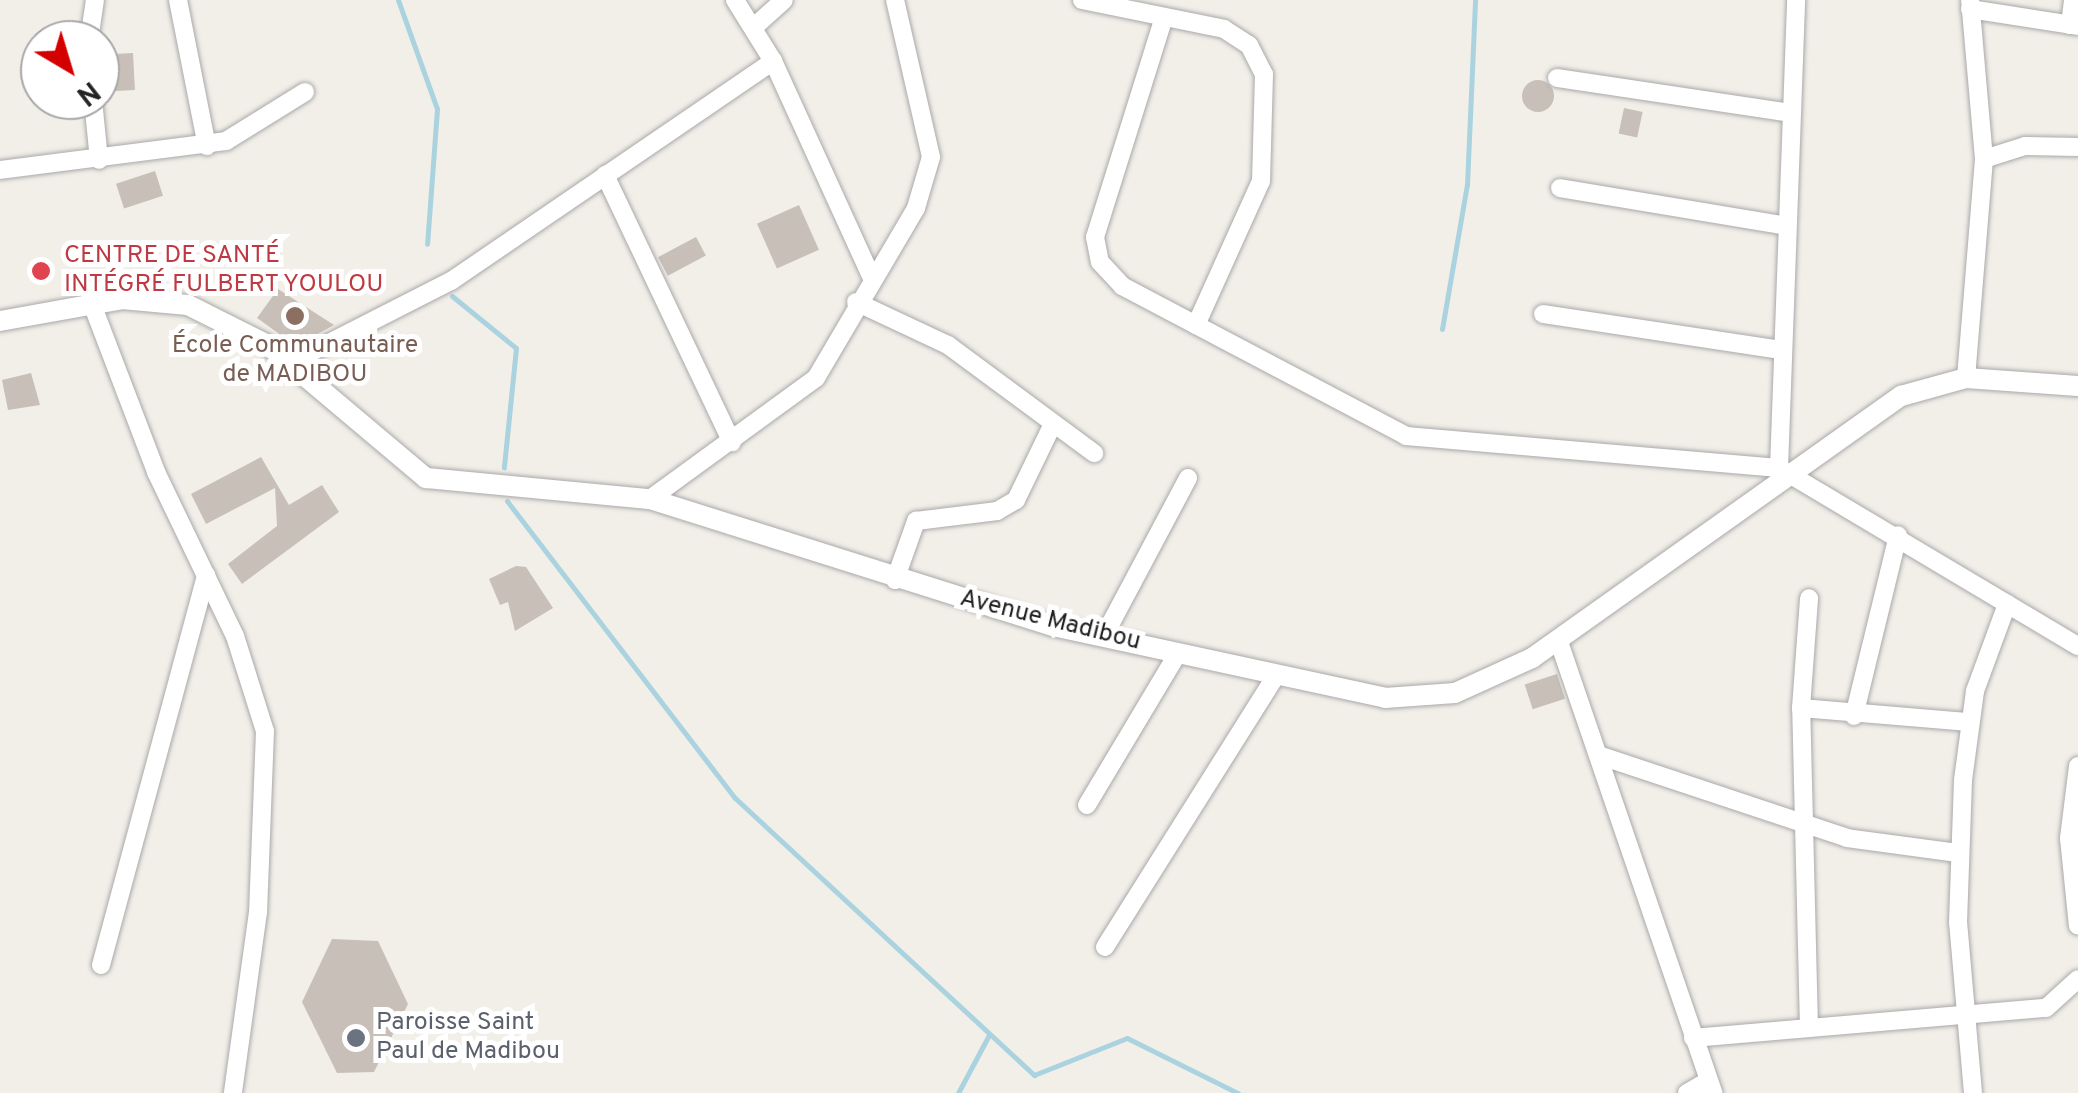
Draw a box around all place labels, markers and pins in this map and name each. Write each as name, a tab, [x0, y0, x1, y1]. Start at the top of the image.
place label: CENTRE DE SANTÉ INTÉGRÉ FULBERT YOULOU	[64, 242, 385, 301]
marker: CENTRE DE SANTÉ INTÉGRÉ FULBERT YOULOU	[28, 258, 54, 284]
marker: École Communautaire de MADIBOU	[284, 305, 306, 327]
place label: École Communautaire de MADIBOU	[172, 332, 418, 391]
place label: Paroisse Saint Paul de Madibou	[376, 1009, 560, 1068]
marker: Paroisse Saint Paul de Madibou	[345, 1027, 367, 1049]

